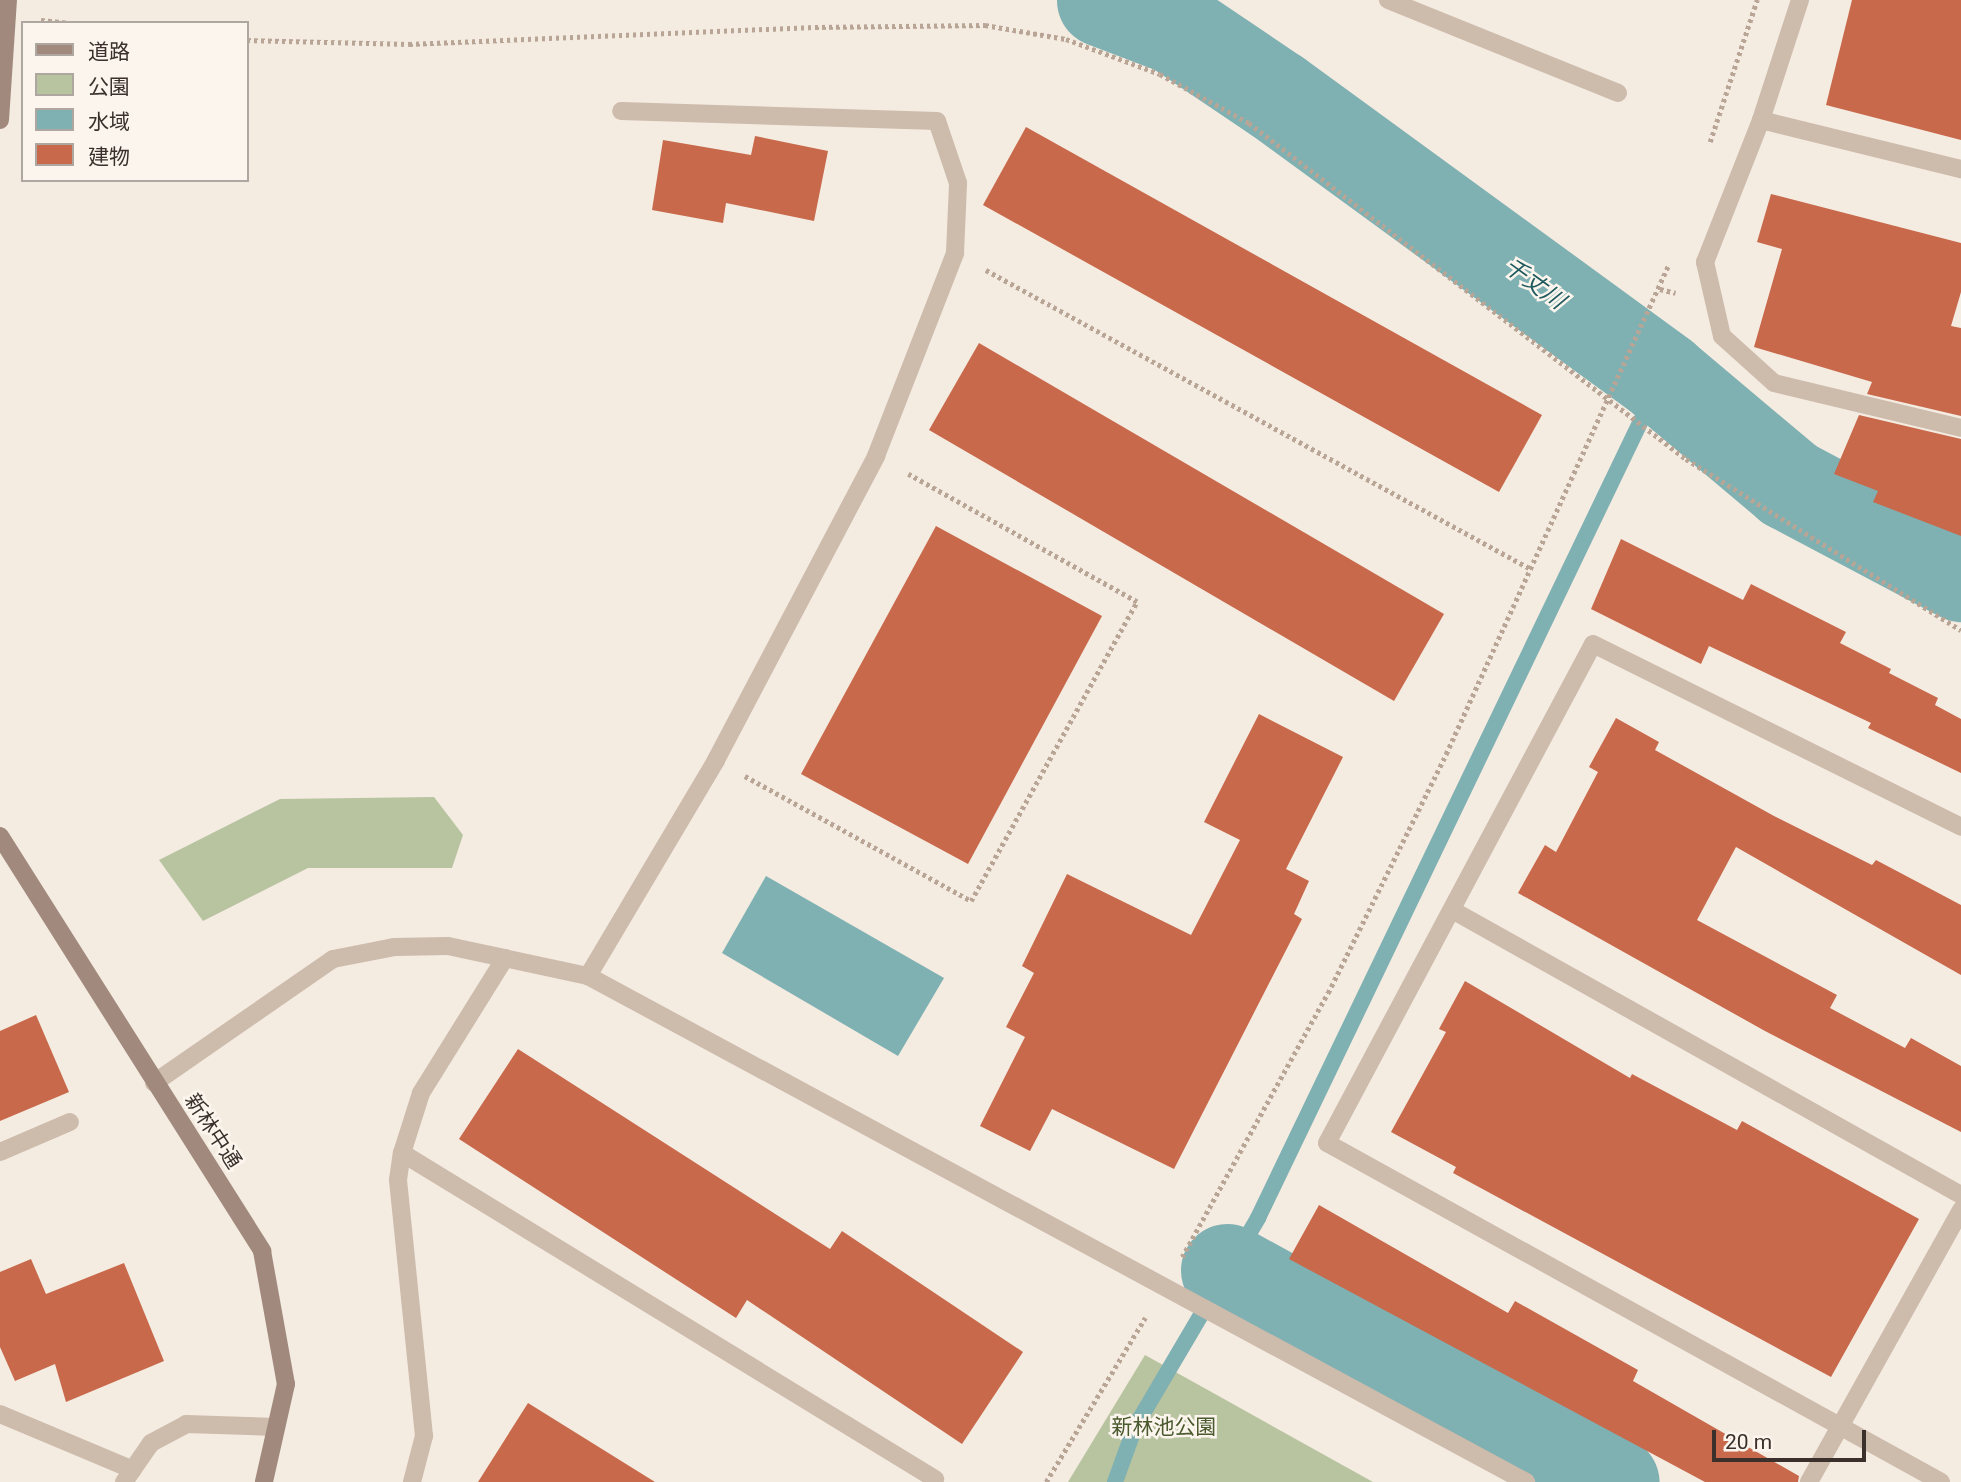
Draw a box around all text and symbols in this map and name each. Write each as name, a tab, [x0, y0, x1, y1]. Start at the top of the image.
legend	[21, 21, 248, 182]
text: 道路	[88, 40, 130, 64]
text: 公園	[88, 75, 130, 99]
text: 水域	[88, 110, 130, 134]
text: 建物	[88, 145, 130, 169]
water label: 千丈川	[1498, 253, 1570, 315]
street label: 新林中通	[180, 1089, 246, 1173]
park label: 新林池公園	[1112, 1414, 1216, 1440]
scale bar	[1716, 1416, 1870, 1460]
text: 20 m	[1725, 1430, 1772, 1454]

